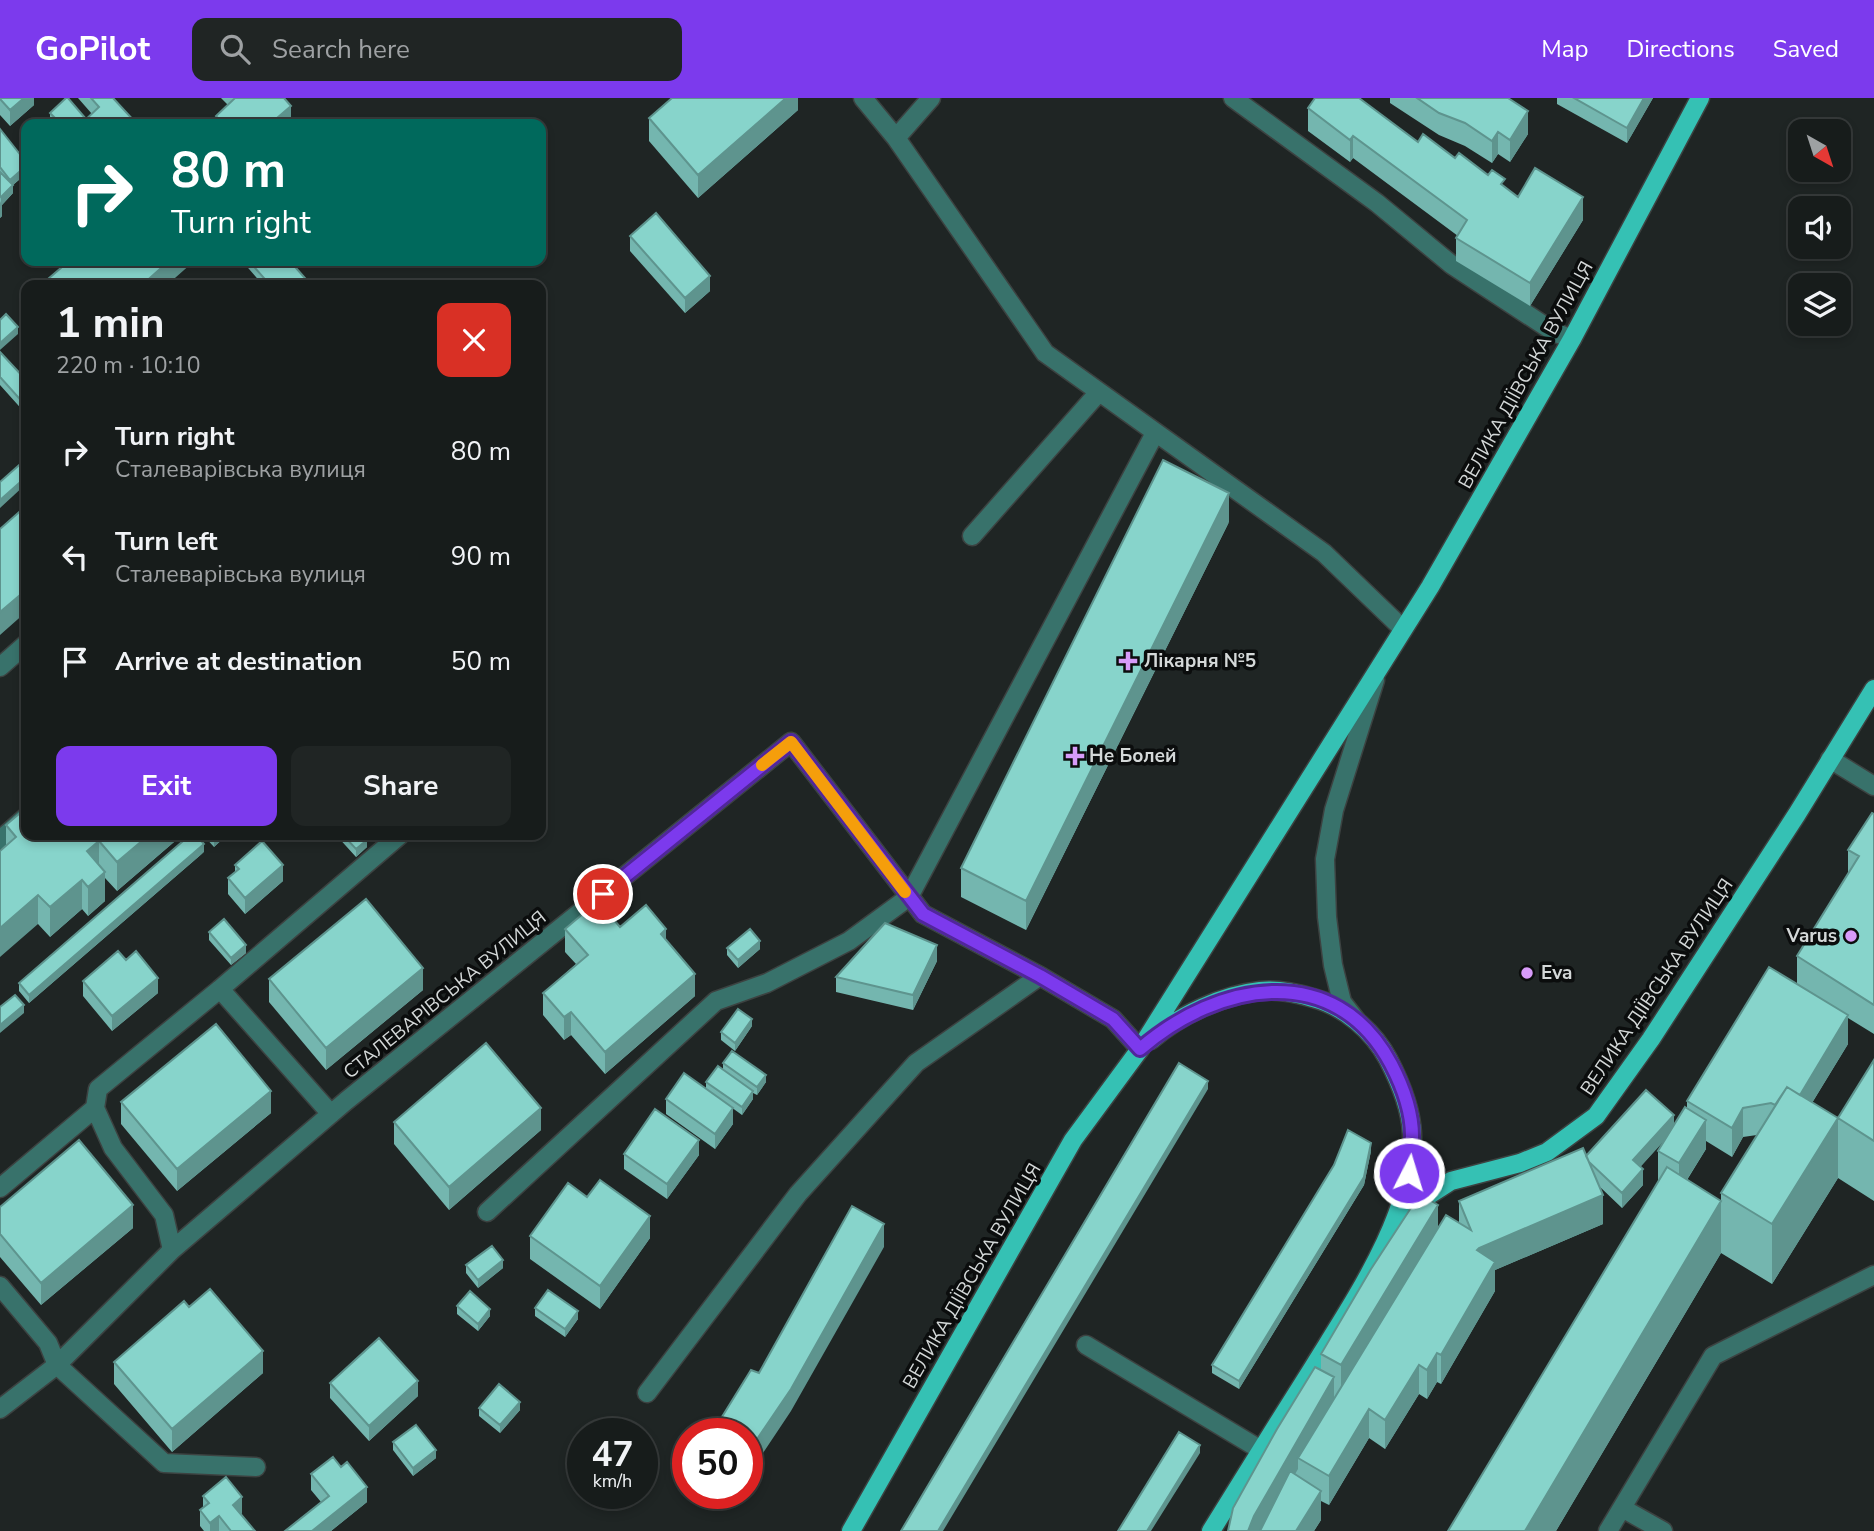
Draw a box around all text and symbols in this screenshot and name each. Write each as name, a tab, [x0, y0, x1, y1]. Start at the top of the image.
search box	[192, 18, 682, 81]
text: GoPilot	[35, 27, 150, 72]
icon: search	[216, 30, 254, 68]
text: Search here	[272, 32, 410, 67]
text: Map	[1541, 33, 1588, 65]
text: Directions	[1626, 33, 1735, 65]
text: Saved	[1773, 33, 1839, 65]
north arrow	[1788, 119, 1852, 182]
map controls	[1788, 119, 1851, 336]
text: 80 m	[171, 137, 286, 204]
icon: right	[56, 147, 147, 238]
button: sound	[1788, 196, 1851, 259]
text: Turn right	[171, 201, 311, 244]
street label: ВЕЛИКА ДІЇВСЬКА ВУЛИЦЯ	[1453, 257, 1599, 493]
button: layers	[1788, 273, 1851, 336]
text: 1 min	[56, 295, 165, 352]
button: close	[437, 303, 511, 377]
text: 220 m · 10:10	[56, 350, 201, 381]
text: Turn right	[115, 419, 234, 454]
icon: right	[56, 433, 94, 471]
text: 80 m	[451, 434, 511, 469]
text: Сталеварівська вулиця	[115, 454, 366, 485]
text: Turn left	[115, 524, 218, 559]
icon: left	[56, 538, 94, 576]
text: 90 m	[451, 539, 511, 574]
text: Сталеварівська вулиця	[115, 559, 366, 590]
icon: arrive	[56, 643, 94, 681]
text: Arrive at destination	[115, 644, 362, 679]
text: 50 m	[451, 644, 511, 679]
place label: Лікарня №5	[1144, 648, 1256, 674]
marker: Лікарня №5	[1118, 651, 1138, 671]
place label: Не Болей	[1089, 743, 1177, 769]
button: Exit	[56, 746, 277, 826]
button: Share	[291, 746, 511, 826]
marker: Не Болей	[1067, 748, 1083, 764]
pin	[573, 864, 633, 924]
street label: ВЕЛИКА ДІЇВСЬКА ВУЛИЦЯ	[1575, 873, 1739, 1101]
icon: arrive	[584, 875, 622, 913]
street label: СТАЛЕВАРІВСЬКА ВУЛИЦЯ	[338, 905, 552, 1085]
place label: Varus	[1785, 923, 1837, 949]
marker: Varus	[1843, 928, 1859, 944]
place label: Eva	[1541, 960, 1572, 986]
marker: Eva	[1519, 965, 1535, 981]
position arrow	[1372, 1136, 1446, 1210]
street label: ВЕЛИКА ДІЇВСЬКА ВУЛИЦЯ	[897, 1159, 1047, 1393]
speed limit sign: 50	[672, 1418, 763, 1509]
text: 47	[591, 1431, 634, 1478]
text: km/h	[593, 1469, 632, 1493]

